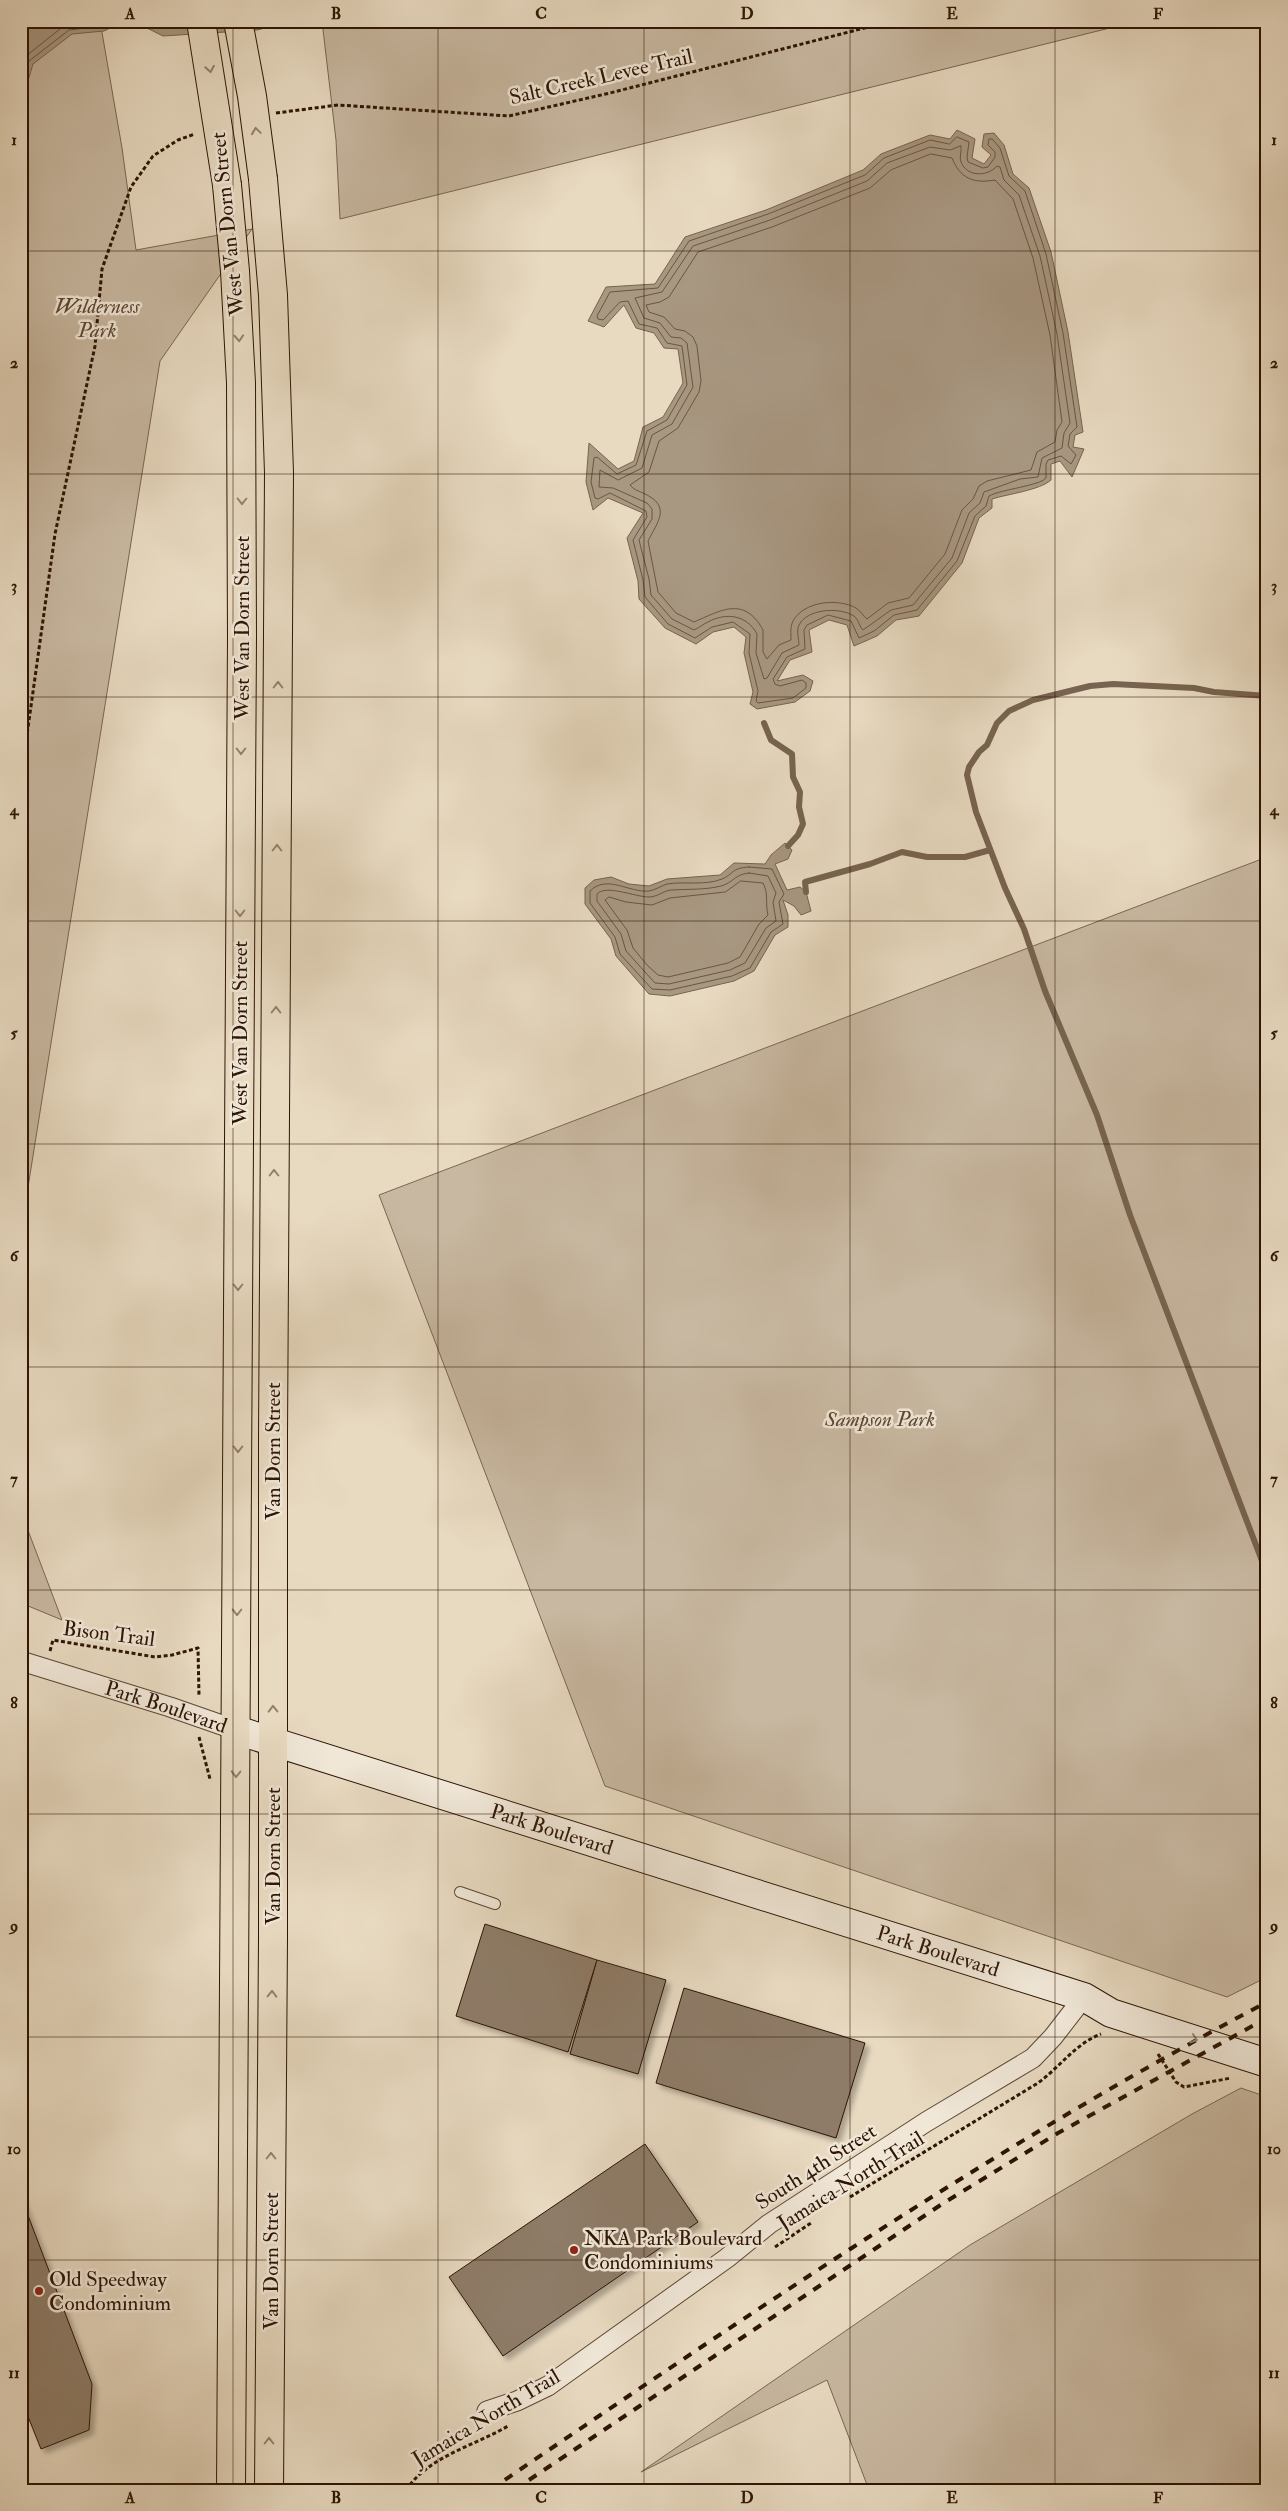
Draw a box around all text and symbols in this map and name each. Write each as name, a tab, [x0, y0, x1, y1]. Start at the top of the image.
text: A	[124, 4, 136, 24]
text: B	[331, 4, 341, 24]
text: C	[535, 4, 547, 24]
text: D	[740, 4, 754, 24]
text: E	[946, 4, 958, 24]
text: F	[1153, 4, 1163, 24]
street label: Salt Creek Levee Trail	[507, 43, 696, 111]
one-way arrow	[204, 65, 214, 74]
one-way arrow	[251, 127, 262, 135]
text: 1	[11, 130, 17, 150]
text: 1	[1271, 130, 1277, 150]
street label: West Van Dorn Street	[205, 131, 251, 318]
park label: Wilderness Park	[54, 293, 141, 344]
one-way arrow	[234, 335, 245, 343]
text: 2	[10, 353, 18, 373]
text: 2	[1270, 353, 1278, 373]
one-way arrow	[237, 498, 247, 505]
street label: West Van Dorn Street	[229, 536, 256, 721]
text: 3	[11, 576, 17, 596]
text: 3	[1271, 576, 1277, 596]
one-way arrow	[273, 681, 283, 689]
one-way arrow	[236, 747, 247, 755]
text: 4	[9, 800, 20, 820]
text: 4	[1269, 800, 1280, 820]
one-way arrow	[272, 844, 282, 852]
one-way arrow	[235, 910, 245, 918]
street label: West Van Dorn Street	[227, 941, 254, 1126]
one-way arrow	[270, 1006, 281, 1014]
text: 5	[10, 1023, 18, 1043]
text: 5	[1270, 1023, 1278, 1043]
one-way arrow	[269, 1168, 279, 1176]
text: 6	[10, 1246, 20, 1266]
text: 6	[1270, 1246, 1280, 1266]
one-way arrow	[233, 1284, 243, 1291]
street label: Van Dorn Street	[260, 1382, 287, 1520]
park label: Sampson Park	[824, 1406, 935, 1433]
one-way arrow	[233, 1446, 243, 1454]
text: 7	[10, 1469, 18, 1489]
text: 7	[1270, 1469, 1278, 1489]
one-way arrow	[232, 1608, 242, 1616]
street label: Bison Trail	[61, 1615, 157, 1653]
street label: Park Boulevard	[101, 1674, 231, 1740]
text: 8	[10, 1693, 18, 1713]
text: 8	[1270, 1693, 1278, 1713]
one-way arrow	[268, 1704, 278, 1712]
one-way arrow	[231, 1771, 241, 1779]
street label: Van Dorn Street	[260, 1787, 287, 1925]
street label: Park Boulevard	[487, 1797, 617, 1862]
text: 9	[8, 1916, 18, 1936]
text: 9	[1268, 1916, 1278, 1936]
street label: Park Boulevard	[873, 1919, 1003, 1983]
one-way arrow	[267, 1989, 277, 1997]
one-way arrow	[1190, 2034, 1198, 2044]
street label: South 4th Street	[750, 2118, 882, 2216]
street label: Jamaica North Trail	[772, 2125, 930, 2237]
text: 10	[7, 2139, 21, 2159]
text: 10	[1267, 2139, 1281, 2159]
one-way arrow	[266, 2152, 276, 2160]
street label: Van Dorn Street	[258, 2192, 285, 2330]
place label: NKA Park Boulevard Condominiums	[584, 2225, 763, 2276]
marker: NKA Park Boulevard Condominiums	[568, 2244, 580, 2256]
place label: Old Speedway Condominium	[49, 2266, 171, 2317]
marker: Old Speedway Condominium	[33, 2285, 45, 2297]
text: 11	[8, 2363, 20, 2383]
street label: Jamaica North Trail	[406, 2363, 565, 2473]
text: 11	[1268, 2363, 1280, 2383]
one-way arrow	[264, 2437, 274, 2444]
text: A	[124, 2488, 136, 2508]
text: B	[331, 2488, 341, 2508]
text: C	[535, 2488, 547, 2508]
text: D	[740, 2488, 754, 2508]
text: E	[946, 2488, 958, 2508]
text: F	[1153, 2488, 1163, 2508]

